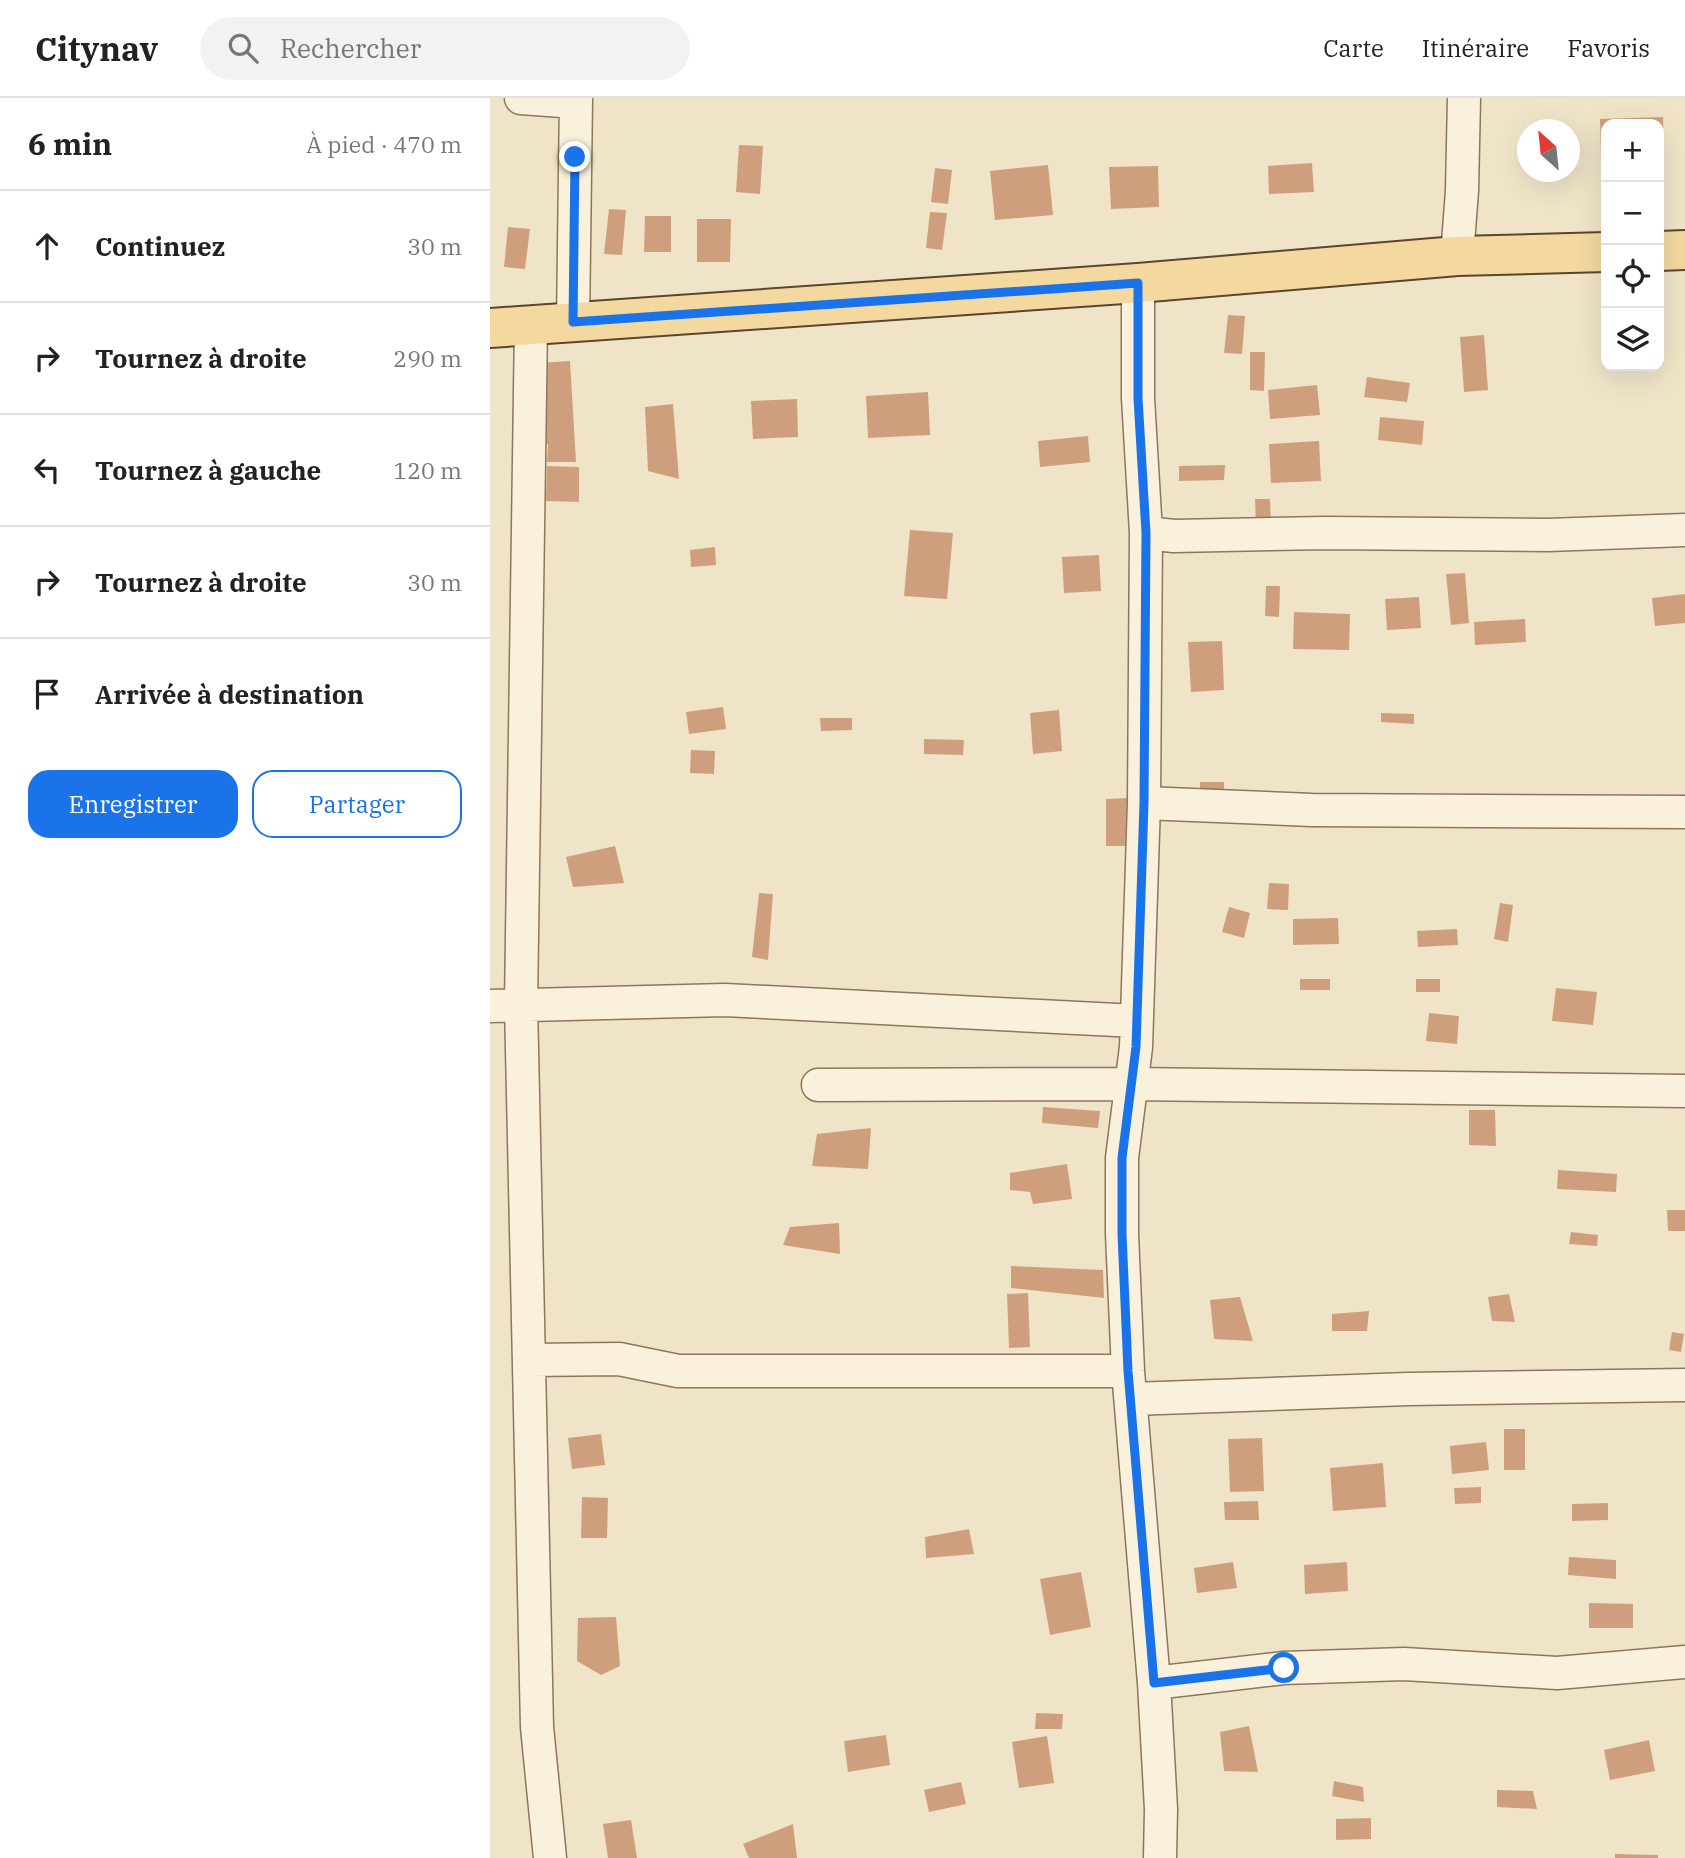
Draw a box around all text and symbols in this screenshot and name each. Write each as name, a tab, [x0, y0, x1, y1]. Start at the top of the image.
search box	[200, 17, 690, 80]
text: Citynav	[35, 27, 158, 70]
icon: search	[224, 29, 262, 67]
text: Rechercher	[280, 31, 421, 65]
text: Carte	[1323, 32, 1384, 64]
text: Itinéraire	[1422, 32, 1529, 64]
text: Favoris	[1567, 32, 1650, 64]
north arrow	[1517, 119, 1580, 182]
map controls	[1601, 119, 1664, 371]
button: +	[1601, 119, 1664, 182]
text: 6 min	[28, 124, 112, 163]
text: À pied · 470 m	[306, 129, 462, 159]
route end	[559, 141, 590, 172]
button: −	[1601, 182, 1664, 245]
icon: ahead	[28, 227, 66, 265]
text: Continuez	[95, 229, 225, 263]
text: 30 m	[407, 231, 462, 261]
button: locate	[1601, 245, 1664, 308]
button: layers	[1601, 308, 1664, 371]
icon: right	[28, 339, 66, 377]
text: Tournez à droite	[95, 341, 307, 375]
text: 290 m	[393, 343, 462, 373]
icon: left	[28, 451, 66, 489]
text: Tournez à gauche	[95, 453, 321, 487]
text: 120 m	[393, 455, 462, 485]
icon: right	[28, 563, 66, 601]
text: Tournez à droite	[95, 565, 307, 599]
text: 30 m	[407, 567, 462, 597]
icon: arrive	[28, 675, 66, 713]
text: Arrivée à destination	[95, 677, 364, 711]
button: Enregistrer	[28, 770, 238, 838]
button: Partager	[252, 770, 462, 838]
route start	[1268, 1652, 1299, 1683]

